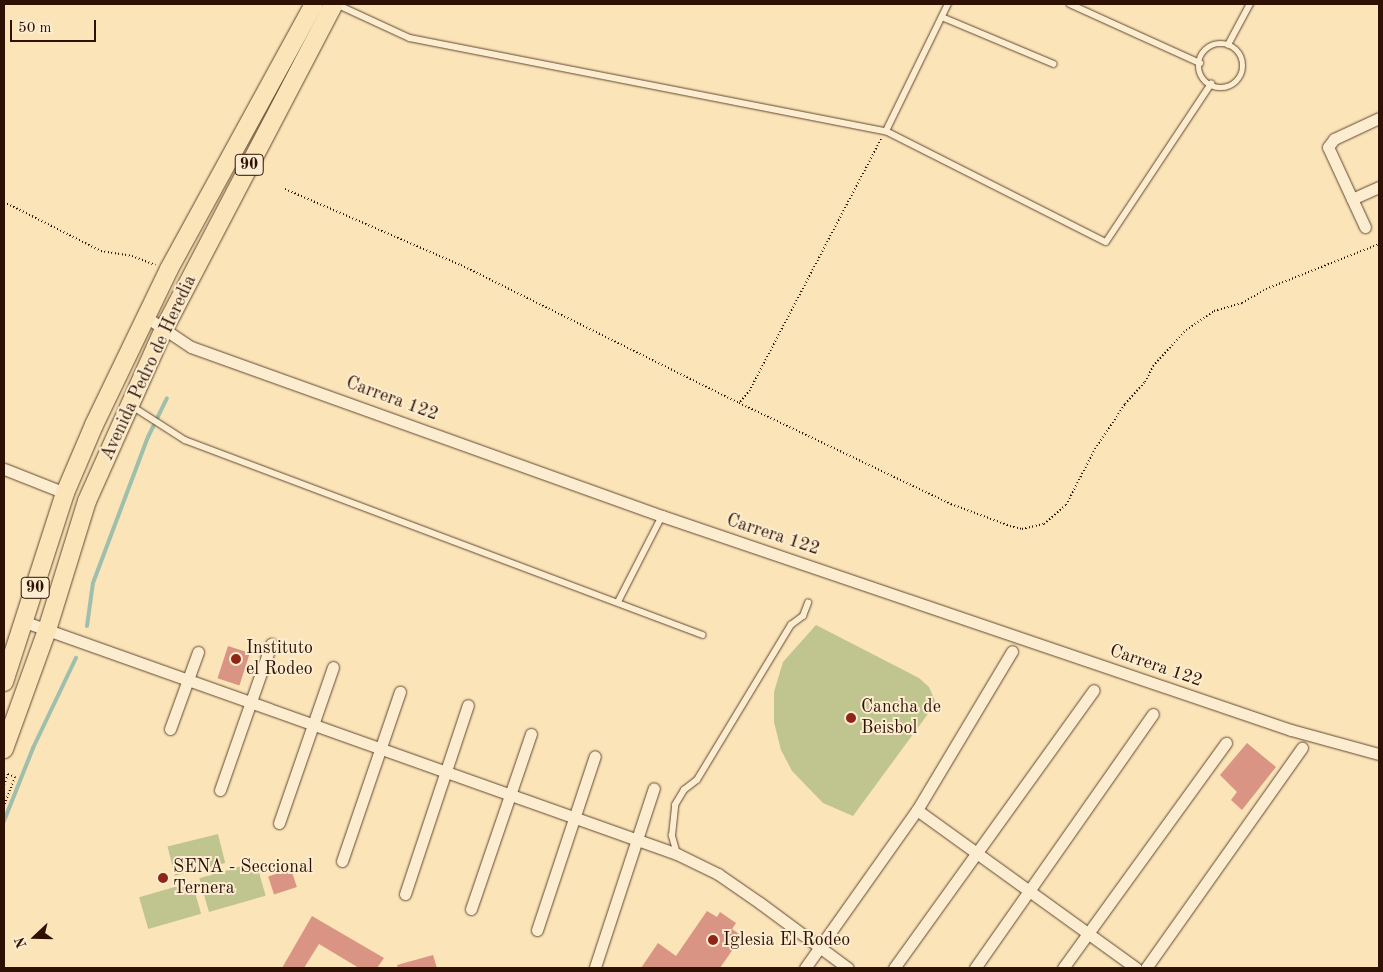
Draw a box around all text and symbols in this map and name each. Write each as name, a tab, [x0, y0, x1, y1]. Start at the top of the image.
scale bar	[12, 10, 99, 42]
text: 50 m	[18, 21, 52, 36]
road number: 90	[234, 152, 264, 178]
street label: Avenida Pedro de Heredia	[97, 272, 201, 464]
street label: Carrera 122	[343, 372, 441, 426]
street label: Carrera 122	[724, 510, 822, 560]
road number: 90	[20, 574, 50, 602]
place label: Instituto el Rodeo	[246, 638, 313, 681]
street label: Carrera 122	[1107, 640, 1205, 692]
marker: Instituto el Rodeo	[230, 653, 242, 665]
place label: Cancha de Beisbol	[861, 697, 941, 740]
marker: Cancha de Beisbol	[845, 712, 857, 724]
place label: SENA - Seccional Ternera	[173, 857, 313, 900]
marker: SENA - Seccional Ternera	[157, 872, 169, 884]
north arrow	[10, 912, 60, 962]
place label: Iglesia El Rodeo	[723, 929, 850, 951]
marker: Iglesia El Rodeo	[707, 934, 719, 946]
text: N	[13, 935, 29, 950]

